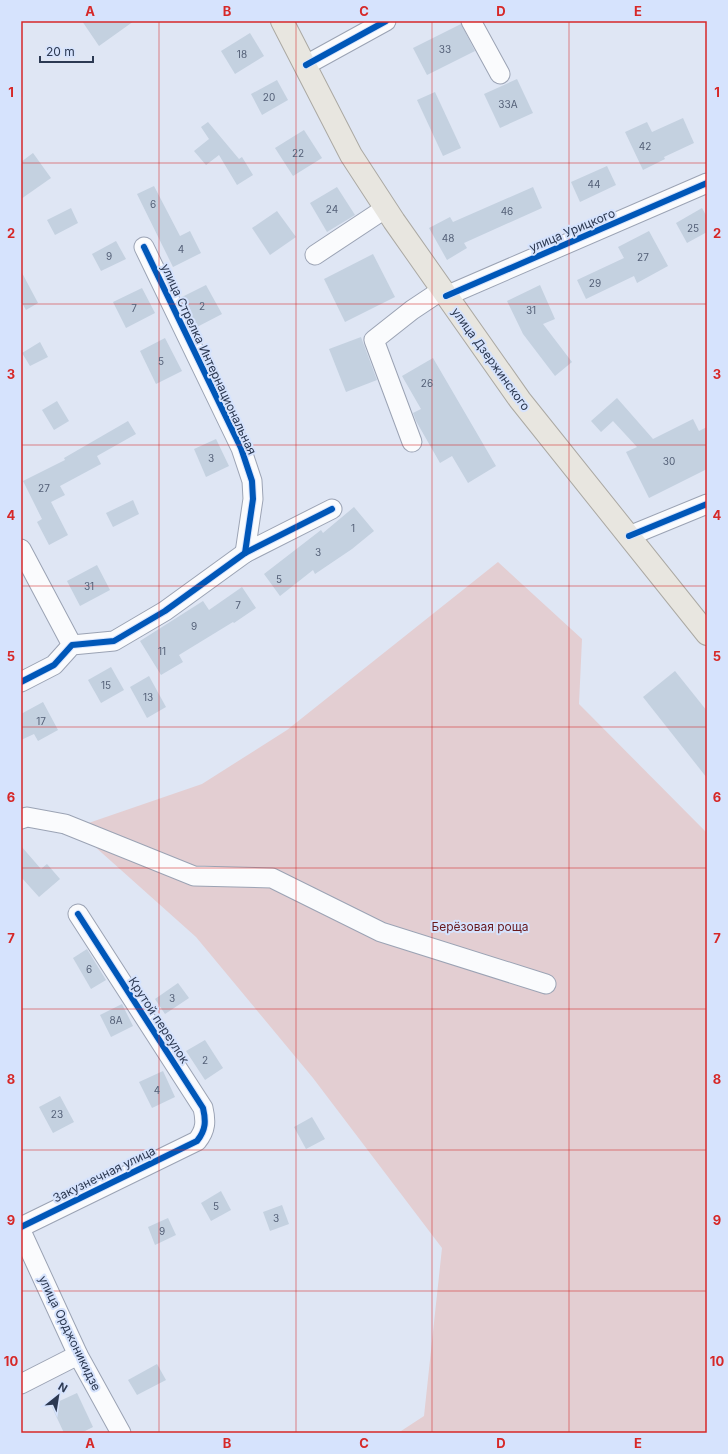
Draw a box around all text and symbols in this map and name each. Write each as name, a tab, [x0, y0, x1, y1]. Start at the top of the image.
text: A	[85, 3, 95, 19]
text: B	[223, 3, 232, 19]
text: C	[359, 3, 369, 19]
text: D	[496, 3, 506, 19]
text: E	[634, 3, 642, 19]
scale bar	[40, 38, 93, 64]
house number: 33	[439, 43, 451, 55]
text: 20 m	[46, 44, 75, 59]
house number: 18	[237, 48, 247, 60]
text: 1	[8, 84, 14, 100]
text: 1	[714, 84, 720, 100]
house number: 20	[263, 91, 275, 103]
house number: 33А	[498, 98, 518, 110]
house number: 42	[639, 140, 651, 152]
house number: 22	[292, 147, 304, 159]
house number: 44	[588, 178, 600, 190]
house number: 6	[150, 198, 156, 210]
house number: 24	[326, 203, 338, 215]
house number: 46	[501, 205, 513, 217]
street label: улица Урицкого	[527, 205, 617, 255]
house number: 25	[687, 222, 699, 234]
text: 2	[7, 225, 15, 241]
text: 2	[713, 225, 721, 241]
house number: 48	[442, 232, 454, 244]
house number: 4	[178, 243, 184, 255]
house number: 9	[106, 250, 112, 262]
house number: 27	[637, 251, 649, 263]
street label: улица Стрелка Интернациональная	[158, 261, 260, 457]
house number: 29	[589, 277, 601, 289]
house number: 2	[199, 300, 205, 312]
house number: 7	[131, 302, 137, 314]
house number: 31	[526, 304, 536, 316]
street label: улица Дзержинского	[449, 305, 533, 413]
house number: 5	[158, 355, 164, 367]
text: 3	[7, 366, 15, 382]
text: 3	[713, 366, 721, 382]
house number: 26	[421, 377, 433, 389]
house number: 3	[208, 452, 214, 464]
house number: 30	[663, 455, 675, 467]
house number: 27	[38, 482, 50, 494]
text: 4	[7, 507, 16, 523]
text: 4	[713, 507, 722, 523]
house number: 1	[351, 522, 355, 534]
house number: 3	[315, 546, 321, 558]
house number: 5	[276, 573, 282, 585]
house number: 31	[84, 580, 94, 592]
house number: 7	[235, 599, 241, 611]
house number: 9	[191, 620, 197, 632]
house number: 11	[158, 645, 166, 657]
text: 5	[7, 648, 15, 664]
text: 5	[713, 648, 721, 664]
house number: 15	[101, 679, 111, 691]
house number: 13	[143, 691, 153, 703]
house number: 17	[36, 715, 46, 727]
text: 6	[7, 789, 15, 805]
text: 6	[713, 789, 721, 805]
park label: Берёзовая роща	[431, 919, 529, 934]
text: 7	[7, 930, 15, 946]
text: 7	[713, 930, 721, 946]
house number: 6	[86, 963, 92, 975]
street label: Крутой переулок	[125, 974, 193, 1066]
house number: 3	[169, 992, 175, 1004]
house number: 8А	[109, 1014, 123, 1026]
house number: 2	[202, 1054, 208, 1066]
text: 8	[7, 1071, 15, 1087]
text: 8	[713, 1071, 721, 1087]
house number: 4	[154, 1084, 160, 1096]
house number: 23	[51, 1108, 63, 1120]
street label: Закузнечная улица	[50, 1143, 158, 1205]
house number: 5	[213, 1200, 219, 1212]
text: 9	[7, 1212, 15, 1228]
house number: 3	[273, 1212, 279, 1224]
text: 9	[713, 1212, 721, 1228]
house number: 9	[159, 1225, 165, 1237]
street label: улица Орджоникидзе	[36, 1273, 104, 1393]
text: 10	[4, 1353, 18, 1369]
text: 10	[710, 1353, 724, 1369]
north arrow	[38, 1376, 78, 1416]
text: N	[56, 1379, 70, 1395]
text: A	[85, 1435, 95, 1451]
text: B	[223, 1435, 232, 1451]
text: C	[359, 1435, 369, 1451]
text: D	[496, 1435, 506, 1451]
text: E	[634, 1435, 642, 1451]

